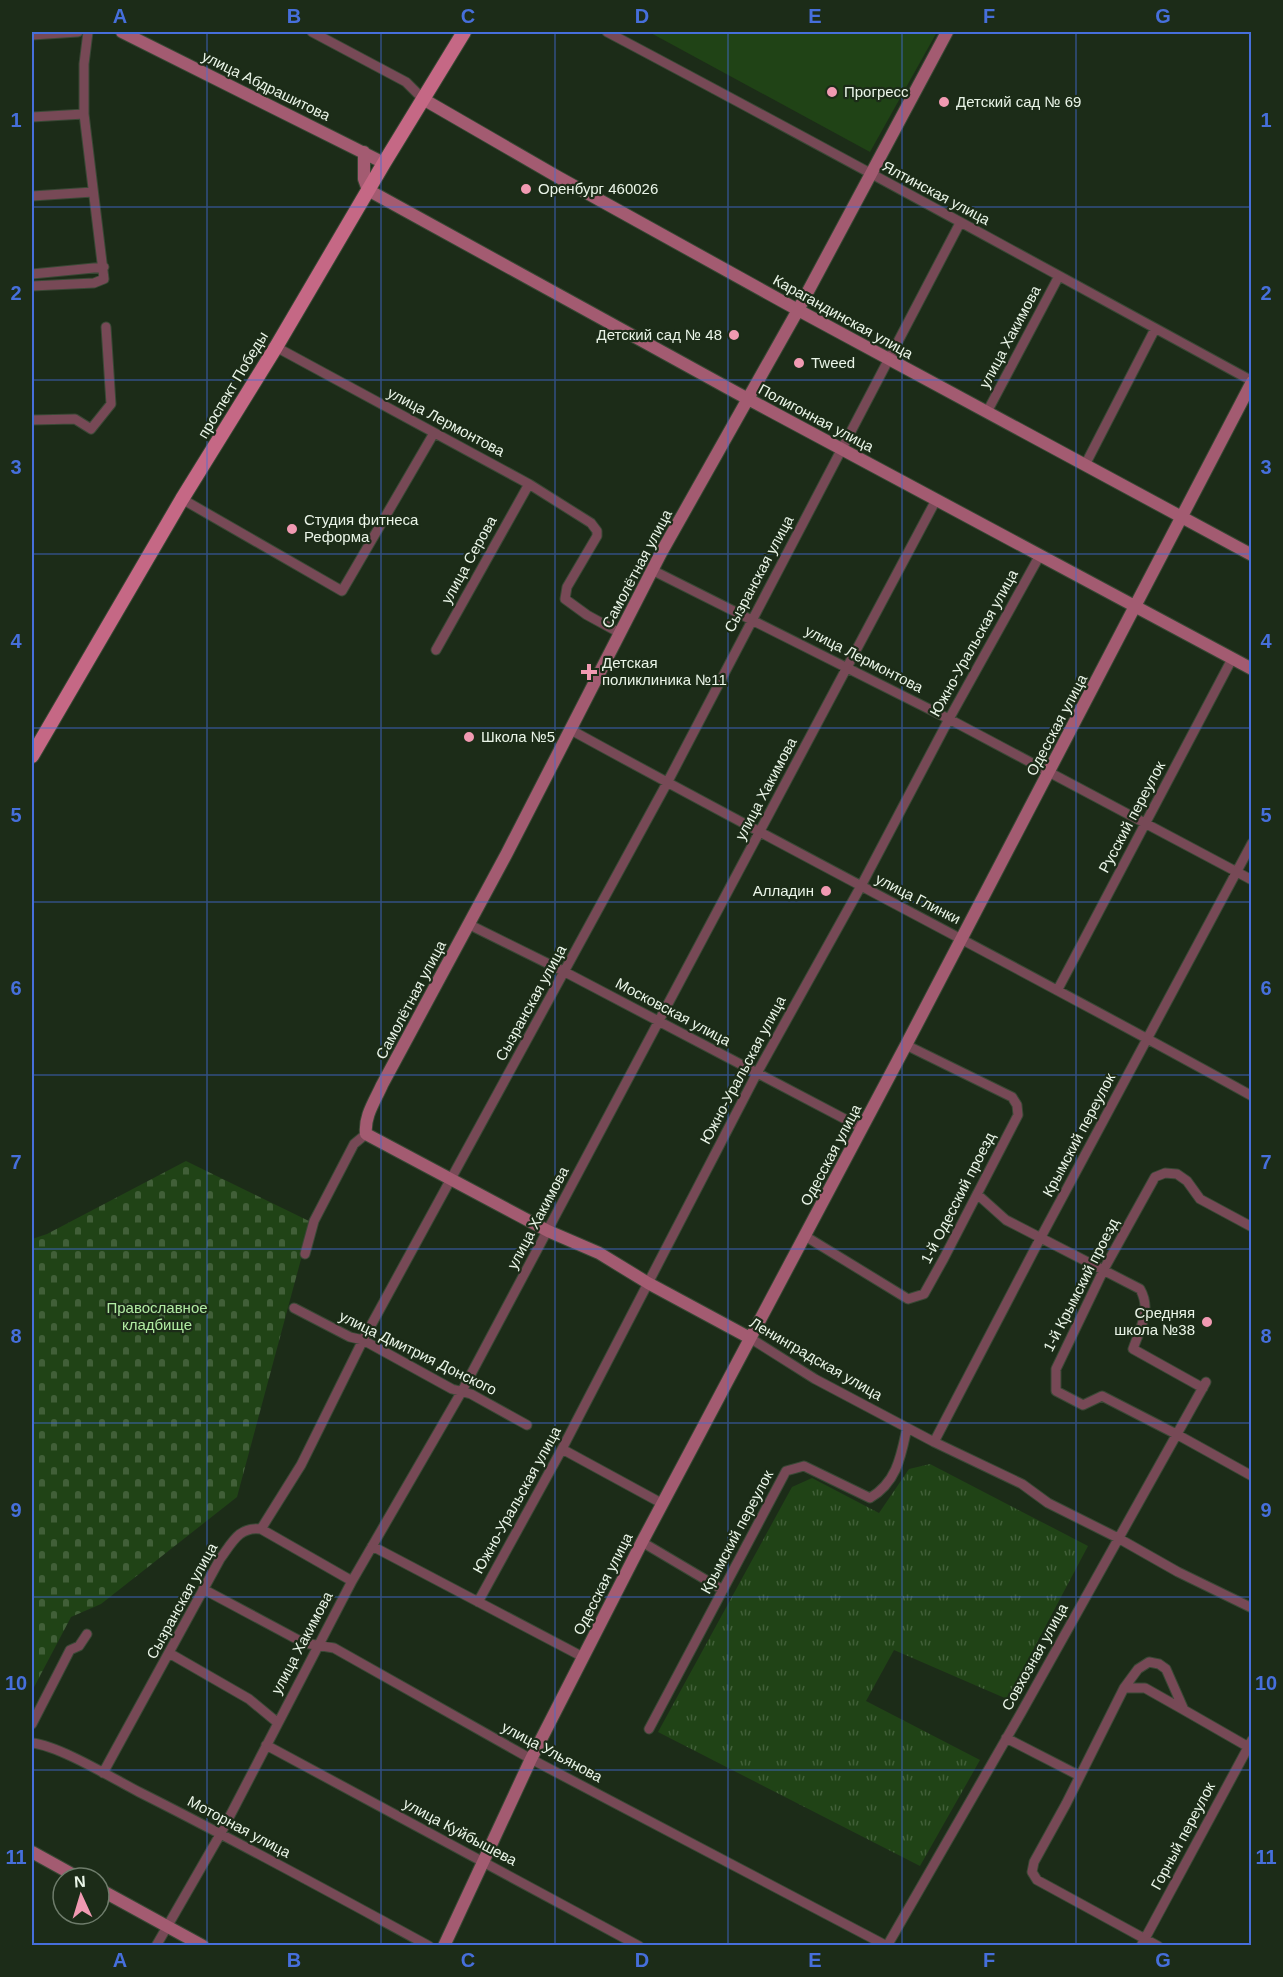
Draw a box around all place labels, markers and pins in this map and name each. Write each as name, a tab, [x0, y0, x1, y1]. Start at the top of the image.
place label: Прогресс	[844, 83, 909, 100]
marker: Прогресс	[825, 85, 839, 99]
place label: Детский сад № 69	[956, 93, 1081, 110]
marker: Детский сад № 69	[937, 95, 951, 109]
place label: Оренбург 460026	[538, 180, 658, 197]
marker: Оренбург 460026	[519, 182, 533, 196]
place label: Детский сад № 48	[597, 326, 722, 343]
marker: Детский сад № 48	[727, 328, 741, 342]
place label: Tweed	[811, 354, 855, 371]
marker: Tweed	[792, 356, 806, 370]
place label: Студия фитнеса Реформа	[304, 511, 419, 545]
marker: Студия фитнеса Реформа	[285, 522, 299, 536]
place label: Детская поликлиника №11	[602, 654, 727, 688]
marker: Детская поликлиника №11	[580, 663, 598, 681]
place label: Школа №5	[481, 728, 555, 745]
marker: Школа №5	[462, 730, 476, 744]
place label: Алладин	[753, 882, 814, 899]
marker: Алладин	[819, 884, 833, 898]
place label: Средняя школа №38	[1114, 1304, 1195, 1338]
marker: Средняя школа №38	[1200, 1315, 1214, 1329]

